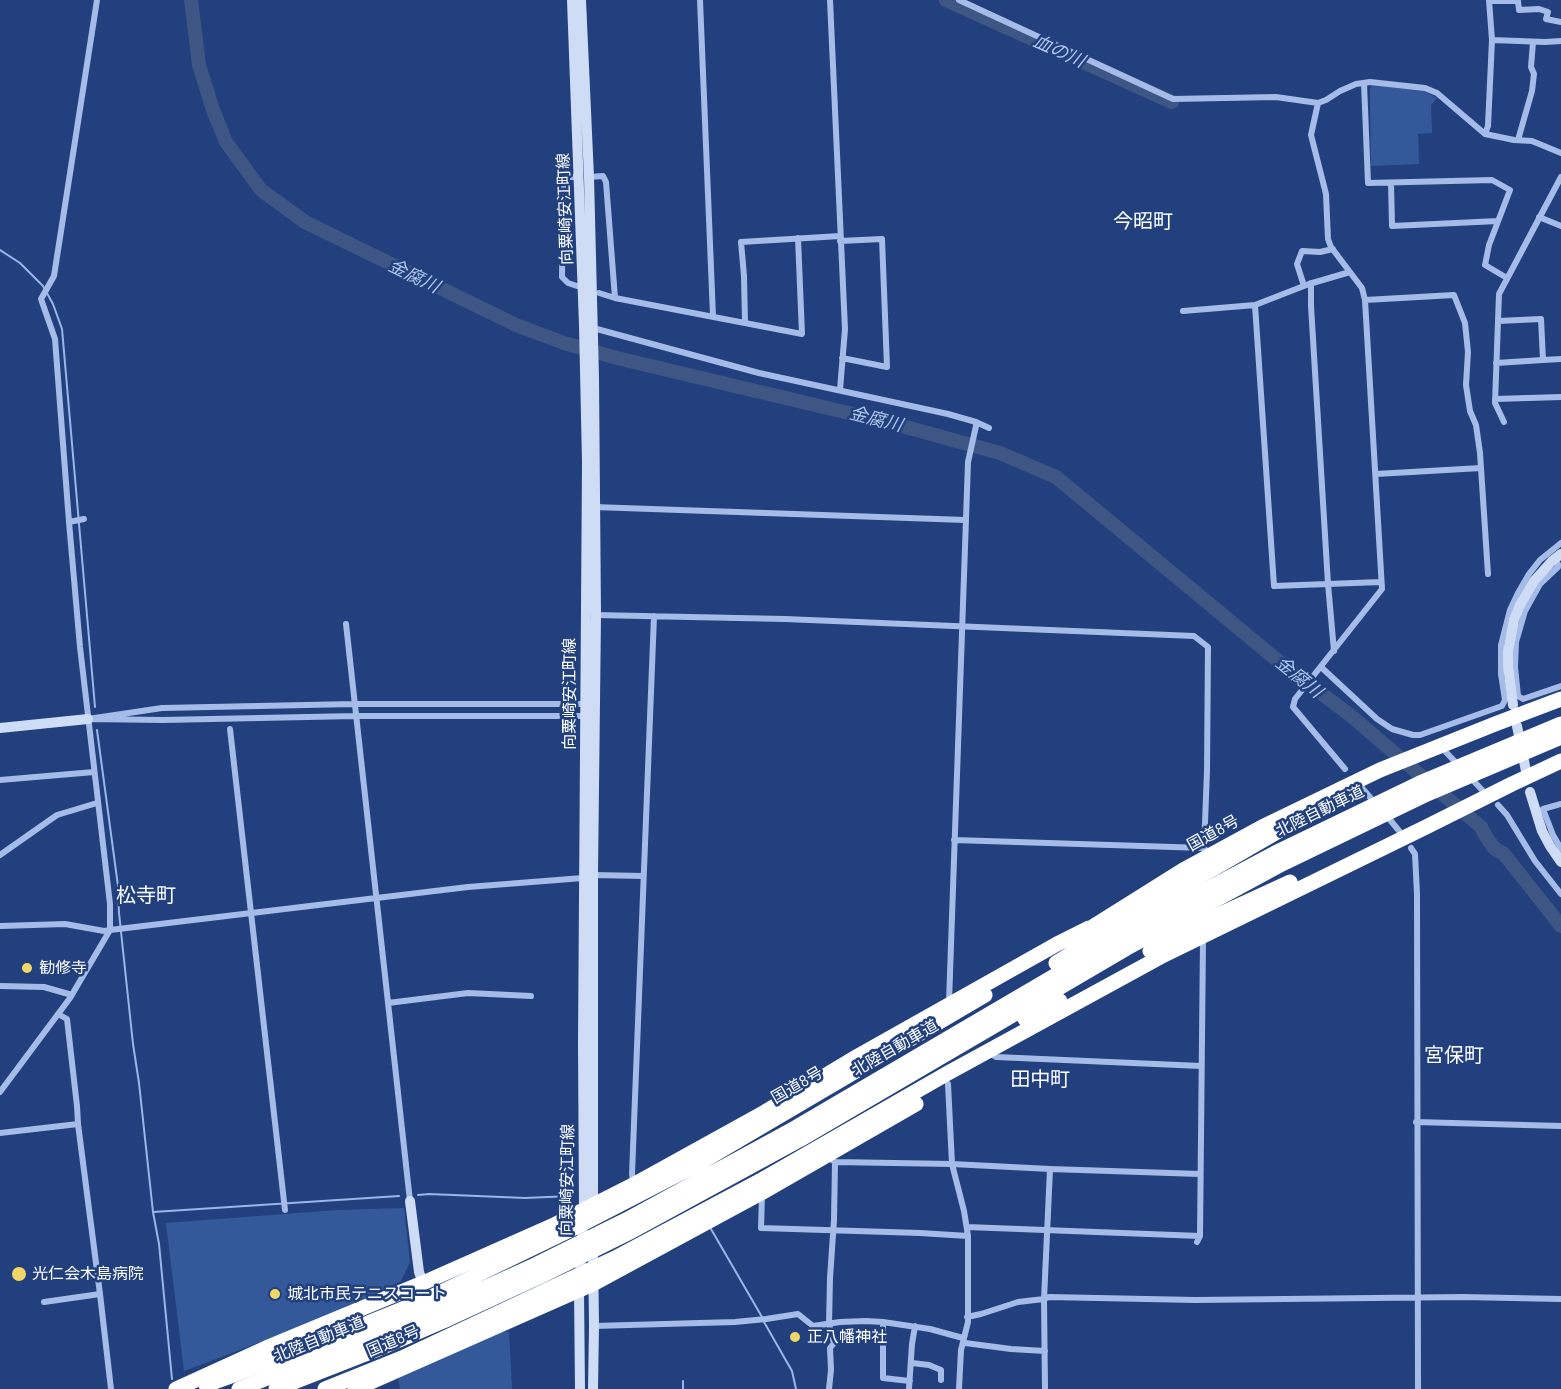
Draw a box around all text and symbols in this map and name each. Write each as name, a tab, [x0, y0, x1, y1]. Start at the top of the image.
water label: 血の川	[1030, 30, 1088, 72]
street label: 向粟崎安江町線	[553, 153, 577, 265]
district label: 今昭町	[1113, 209, 1173, 233]
water label: 金腐川	[385, 254, 443, 298]
water label: 金腐川	[847, 402, 905, 436]
street label: 向粟崎安江町線	[560, 638, 580, 750]
water label: 金腐川	[1271, 652, 1327, 702]
street label: 北陸自動車道	[1273, 781, 1367, 841]
street label: 国道8号	[1184, 811, 1242, 855]
district label: 松寺町	[116, 883, 176, 907]
place label: 勧修寺	[39, 958, 87, 978]
marker: 勧修寺	[20, 961, 34, 975]
street label: 北陸自動車道	[849, 1016, 941, 1080]
district label: 宮保町	[1424, 1043, 1484, 1067]
street label: 国道8号	[768, 1063, 826, 1107]
district label: 田中町	[1010, 1067, 1070, 1091]
street label: 向粟崎安江町線	[556, 1124, 578, 1236]
place label: 光仁会木島病院	[32, 1264, 144, 1284]
marker: 光仁会木島病院	[10, 1265, 28, 1283]
place label: 城北市民テニスコート	[287, 1284, 447, 1304]
marker: 城北市民テニスコート	[268, 1287, 282, 1301]
street label: 北陸自動車道	[271, 1312, 367, 1366]
street label: 国道8号	[363, 1321, 423, 1361]
place label: 正八幡神社	[807, 1327, 887, 1347]
marker: 正八幡神社	[788, 1330, 802, 1344]

